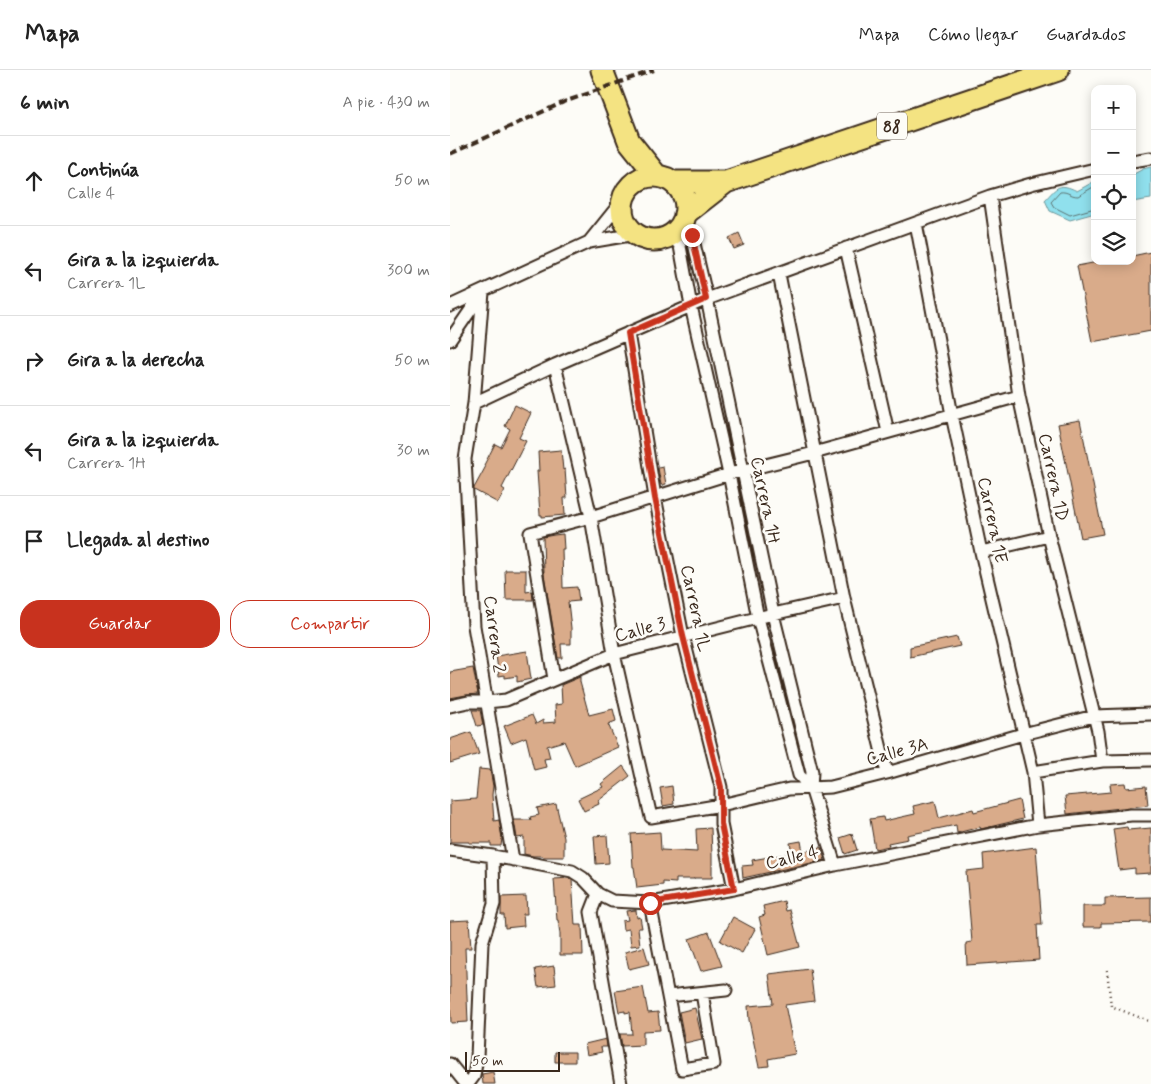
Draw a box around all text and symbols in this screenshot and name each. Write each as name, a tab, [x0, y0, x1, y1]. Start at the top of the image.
text: Mapa	[25, 19, 80, 50]
text: Mapa	[859, 23, 900, 47]
text: Cómo llegar	[928, 23, 1018, 47]
text: Guardados	[1046, 23, 1126, 47]
map controls	[1091, 85, 1136, 265]
button: +	[1091, 85, 1136, 130]
text: 6 min	[20, 89, 70, 117]
text: A pie · 430 m	[342, 92, 430, 113]
road number: 88	[877, 112, 907, 140]
button: −	[1091, 130, 1136, 175]
text: Continúa	[67, 158, 139, 183]
icon: ahead	[20, 167, 48, 195]
text: 50 m	[394, 170, 430, 191]
button: locate	[1091, 175, 1136, 220]
text: Calle 4	[67, 183, 115, 204]
button: layers	[1091, 220, 1136, 265]
route end	[681, 224, 704, 247]
text: Gira a la izquierda	[67, 248, 218, 273]
icon: left	[20, 257, 48, 285]
text: 300 m	[387, 260, 430, 281]
text: Carrera 1L	[67, 273, 145, 294]
icon: right	[20, 347, 48, 375]
text: Gira a la derecha	[67, 348, 205, 373]
text: 50 m	[394, 350, 430, 371]
text: Gira a la izquierda	[67, 428, 218, 453]
street label: Carrera 1D	[1032, 431, 1074, 523]
icon: left	[20, 437, 48, 465]
text: 30 m	[397, 440, 430, 461]
text: Carrera 1H	[67, 453, 146, 474]
street label: Carrera 1H	[744, 454, 786, 546]
street label: Carrera 1E	[971, 475, 1013, 565]
icon: arrive	[20, 527, 48, 555]
text: Llegada al destino	[67, 528, 209, 553]
street label: Carrera 1L	[674, 563, 716, 654]
street label: Carrera 2	[477, 594, 511, 674]
button: Guardar	[20, 600, 220, 648]
button: Compartir	[230, 600, 430, 648]
street label: Calle 3	[612, 612, 668, 648]
street label: Calle 3A	[863, 732, 931, 772]
street label: Calle 4	[763, 840, 821, 876]
route start	[639, 892, 662, 915]
scale bar	[465, 1049, 560, 1072]
text: 50 m	[472, 1052, 503, 1070]

